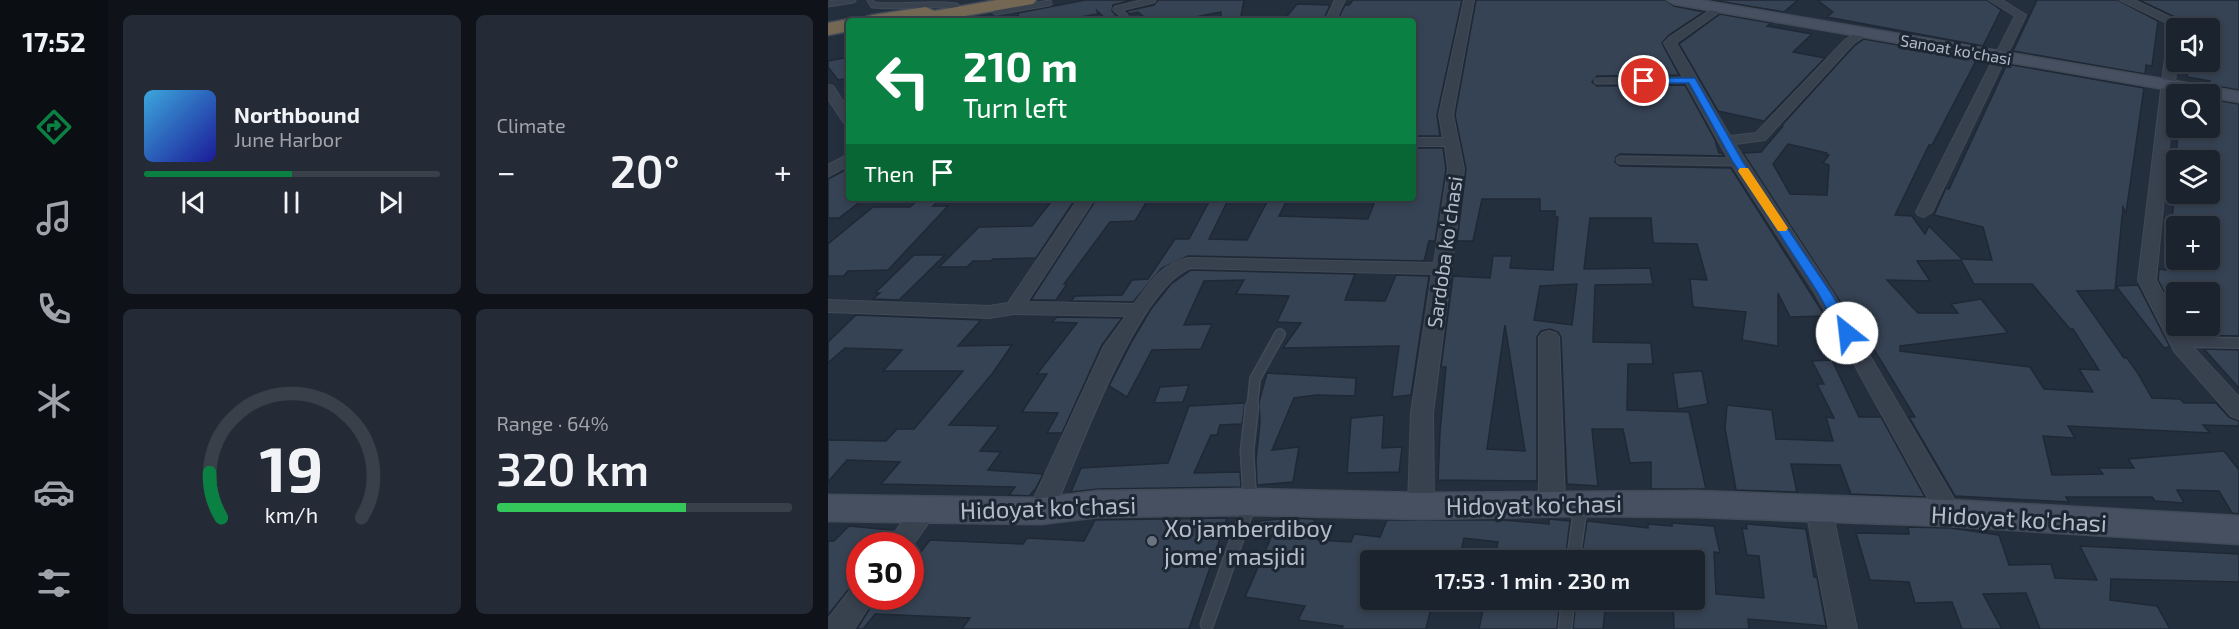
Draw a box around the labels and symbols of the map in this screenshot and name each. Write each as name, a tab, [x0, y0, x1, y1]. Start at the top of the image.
street label: Sanoat ko'chasi	[1899, 30, 2013, 68]
pin	[1618, 55, 1669, 106]
street label: Sardoba koʻchasi	[1421, 175, 1467, 329]
position arrow	[1815, 301, 1879, 365]
street label: Hidoyat ko'chasi	[1446, 488, 1622, 520]
street label: Hidoyat ko'chasi	[959, 489, 1137, 525]
street label: Hidoyat ko'chasi	[1930, 499, 2108, 537]
place label: Xo'jamberdiboy jome' masjidi	[1164, 513, 1333, 570]
speed limit sign: 30	[846, 532, 924, 610]
marker: Xo'jamberdiboy jome' masjidi	[1145, 534, 1159, 548]

